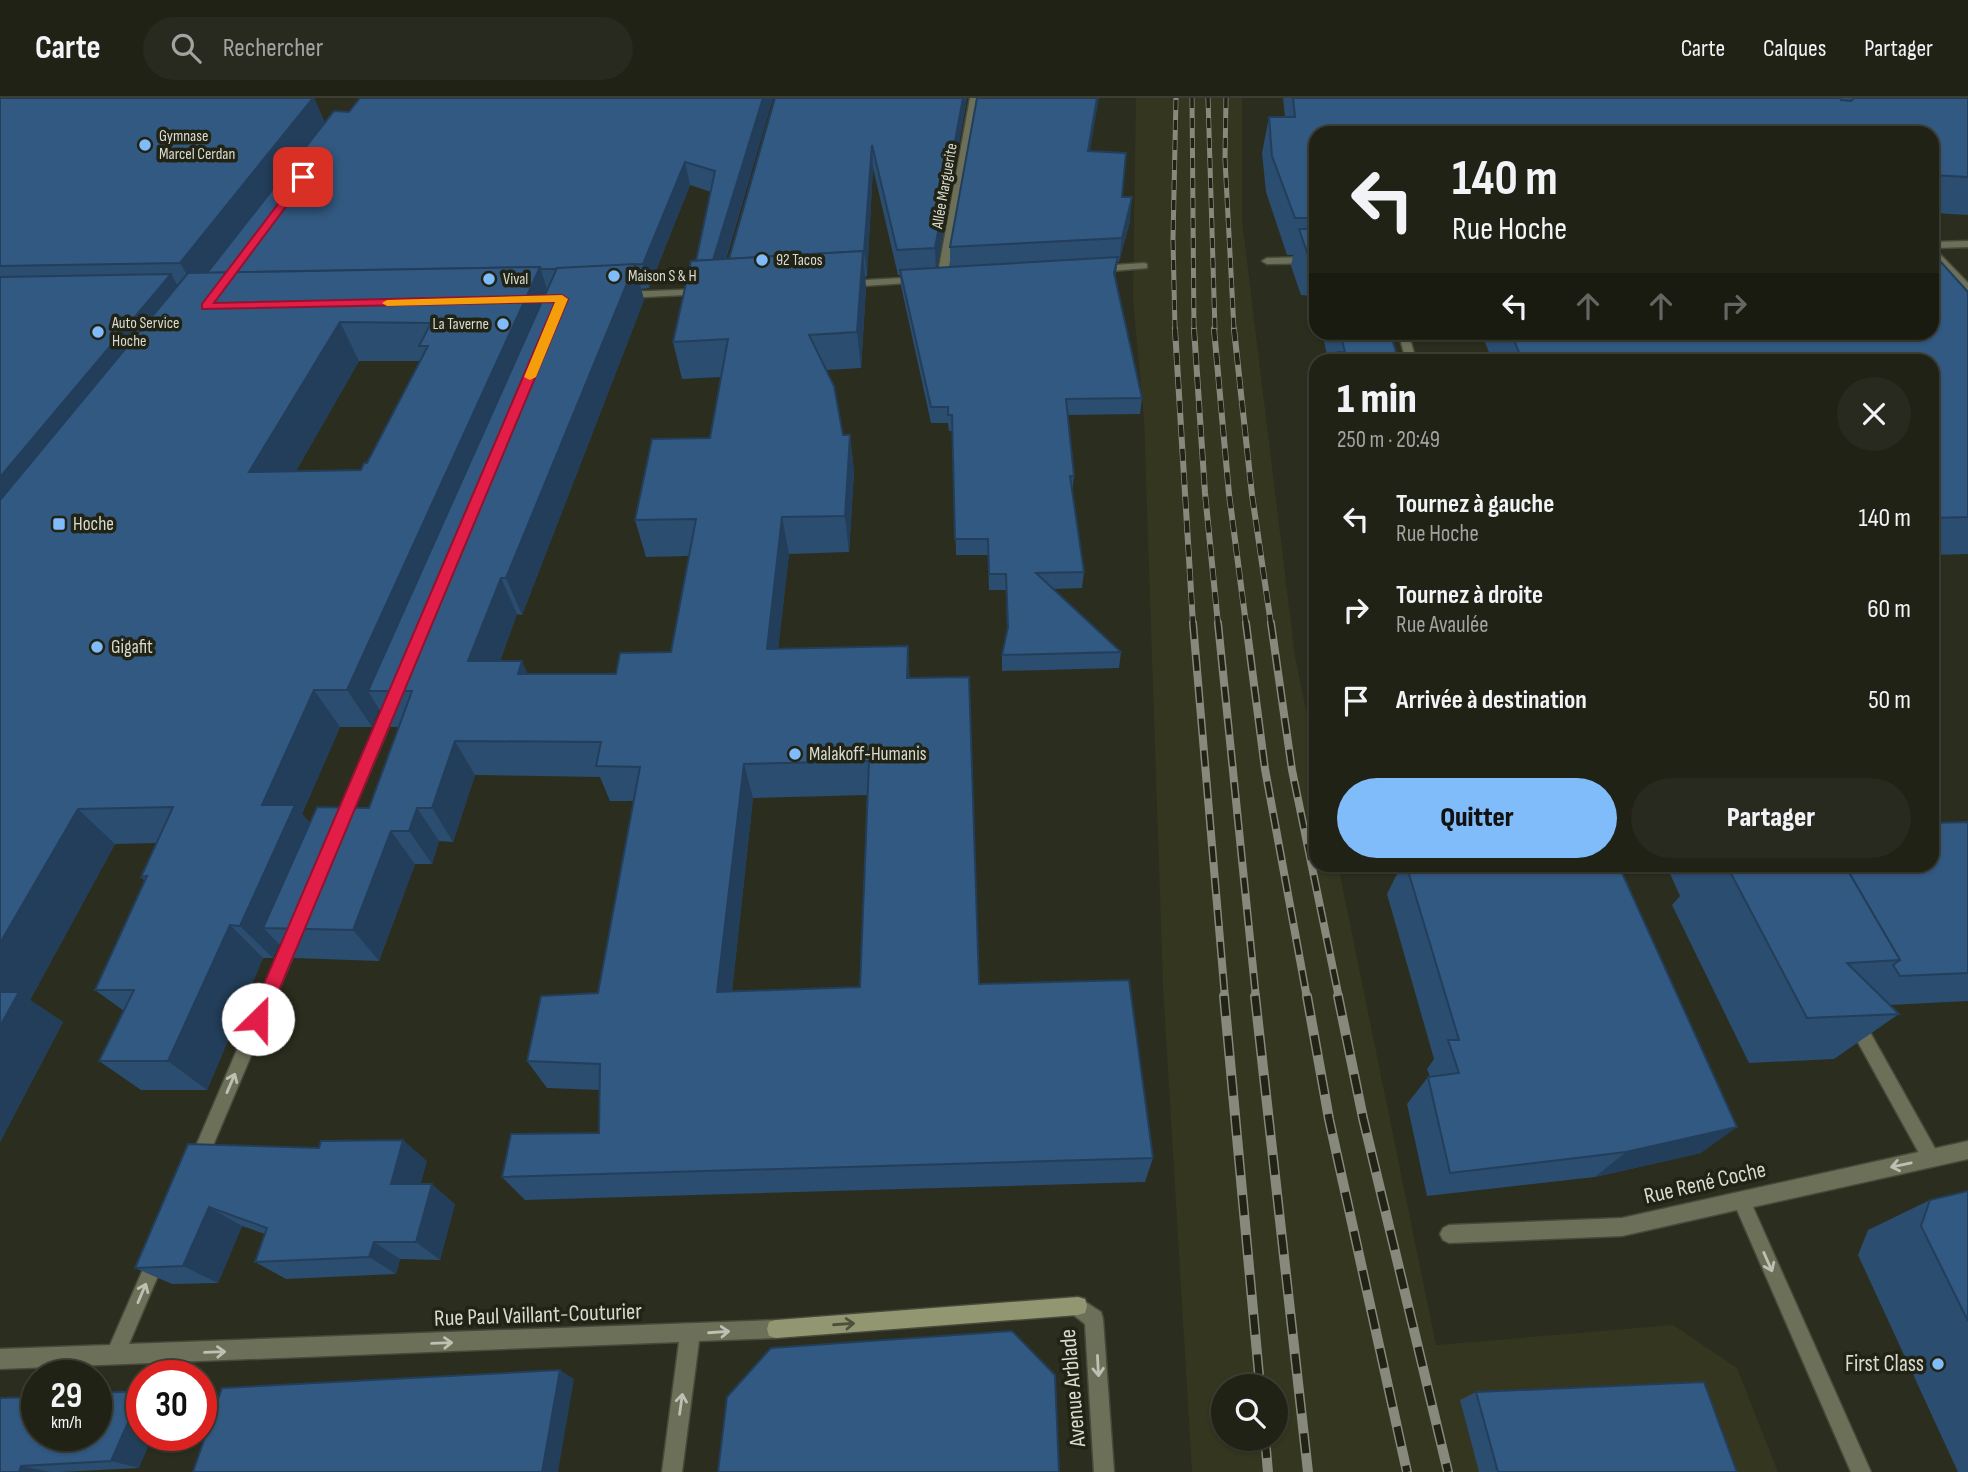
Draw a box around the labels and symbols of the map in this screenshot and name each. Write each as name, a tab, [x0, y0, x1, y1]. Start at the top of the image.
place label: Gymnase Marcel Cerdan	[159, 127, 235, 164]
marker: Gymnase Marcel Cerdan	[137, 137, 153, 153]
street label: Allée Marguerite	[928, 142, 962, 231]
pin	[273, 147, 333, 207]
place label: 92 Tacos	[776, 251, 823, 270]
marker: 92 Tacos	[754, 252, 770, 268]
place label: Maison S & H	[628, 267, 697, 286]
marker: Maison S & H	[606, 268, 622, 284]
place label: Vival	[503, 270, 528, 289]
marker: Vival	[481, 271, 497, 287]
place label: Auto Service Hoche	[111, 314, 179, 351]
place label: La Taverne	[433, 315, 489, 334]
marker: La Taverne	[495, 316, 511, 332]
marker: Auto Service Hoche	[90, 324, 106, 340]
place label: Hoche	[73, 513, 114, 536]
marker: Hoche	[51, 516, 67, 532]
place label: Gigafit	[111, 636, 153, 659]
marker: Gigafit	[89, 639, 105, 655]
place label: Malakoff-Humanis	[809, 743, 927, 766]
marker: Malakoff-Humanis	[787, 746, 803, 762]
position arrow	[221, 982, 295, 1056]
one-way arrow	[225, 1073, 238, 1095]
street label: Rue René Coche	[1641, 1155, 1769, 1211]
one-way arrow	[1890, 1158, 1913, 1172]
one-way arrow	[1762, 1251, 1775, 1272]
one-way arrow	[136, 1283, 149, 1304]
street label: Rue Paul Vaillant-Couturier	[434, 1297, 643, 1333]
one-way arrow	[832, 1317, 854, 1330]
one-way arrow	[707, 1326, 730, 1339]
street label: Avenue Arblade	[1054, 1328, 1092, 1449]
one-way arrow	[431, 1337, 454, 1350]
one-way arrow	[203, 1345, 226, 1359]
place label: First Class	[1845, 1350, 1924, 1378]
one-way arrow	[1092, 1355, 1105, 1377]
marker: First Class	[1930, 1356, 1946, 1372]
speed limit sign: 30	[126, 1360, 217, 1451]
one-way arrow	[674, 1393, 687, 1416]

